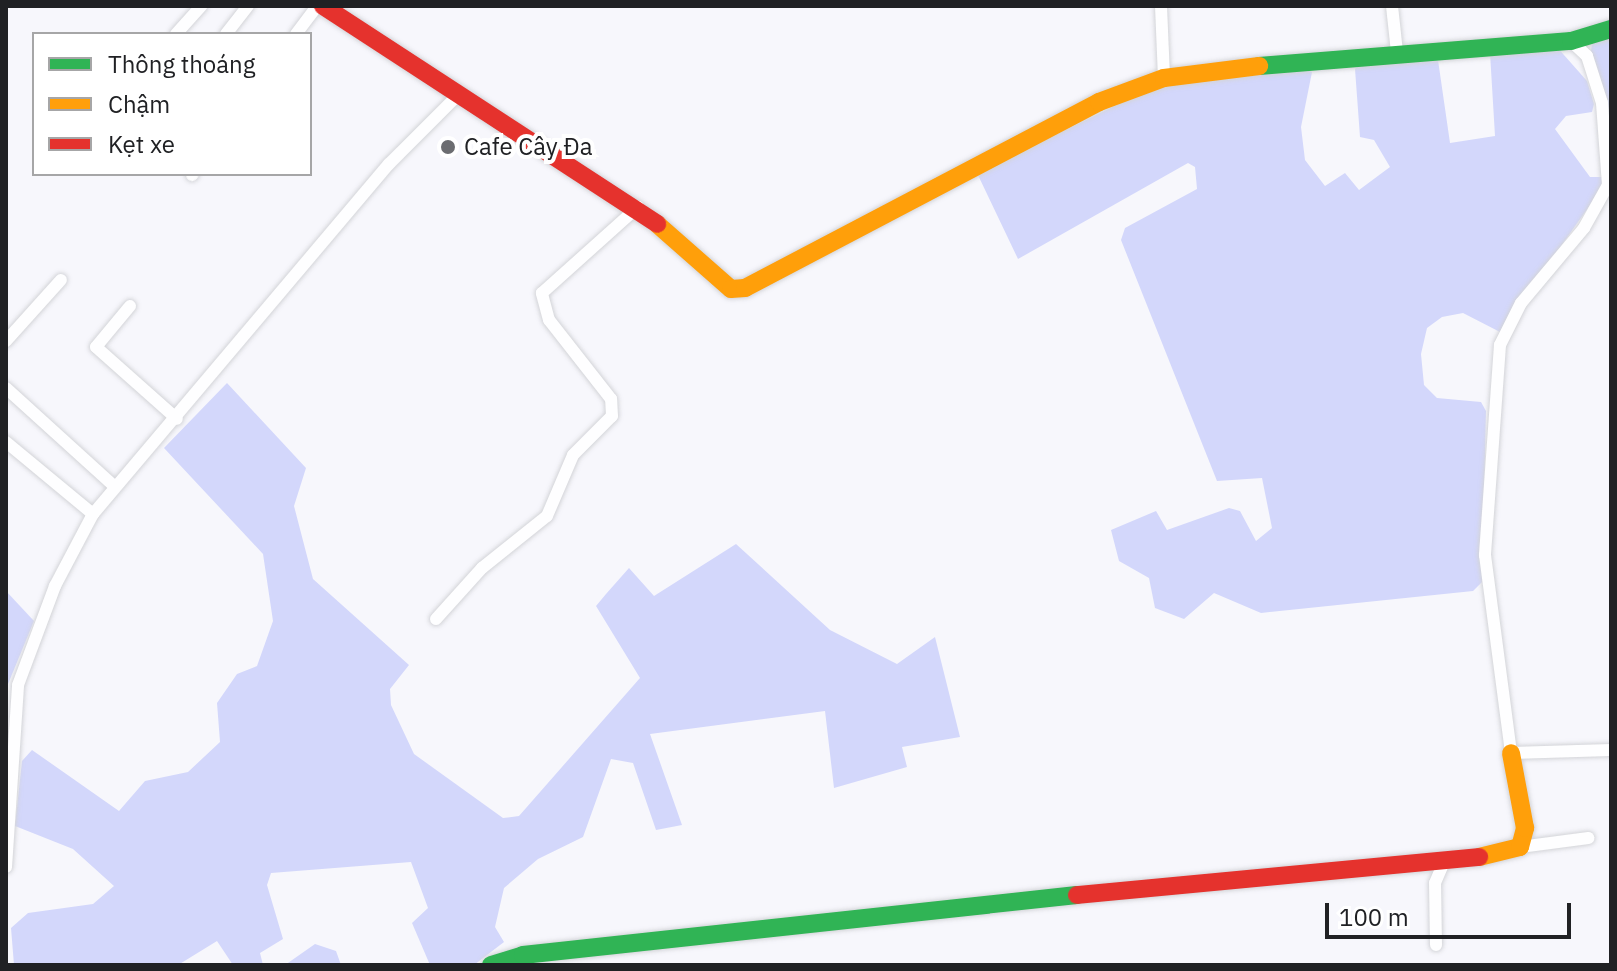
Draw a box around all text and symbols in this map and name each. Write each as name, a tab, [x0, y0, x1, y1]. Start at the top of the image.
legend	[32, 32, 312, 176]
text: Thông thoáng	[108, 48, 255, 80]
text: Chậm	[108, 88, 170, 120]
text: Kẹt xe	[108, 128, 175, 160]
place label: Cafe Cây Đa	[464, 133, 592, 161]
marker: Cafe Cây Đa	[439, 138, 457, 156]
scale bar	[1329, 887, 1575, 937]
text: 100 m	[1339, 901, 1409, 933]

